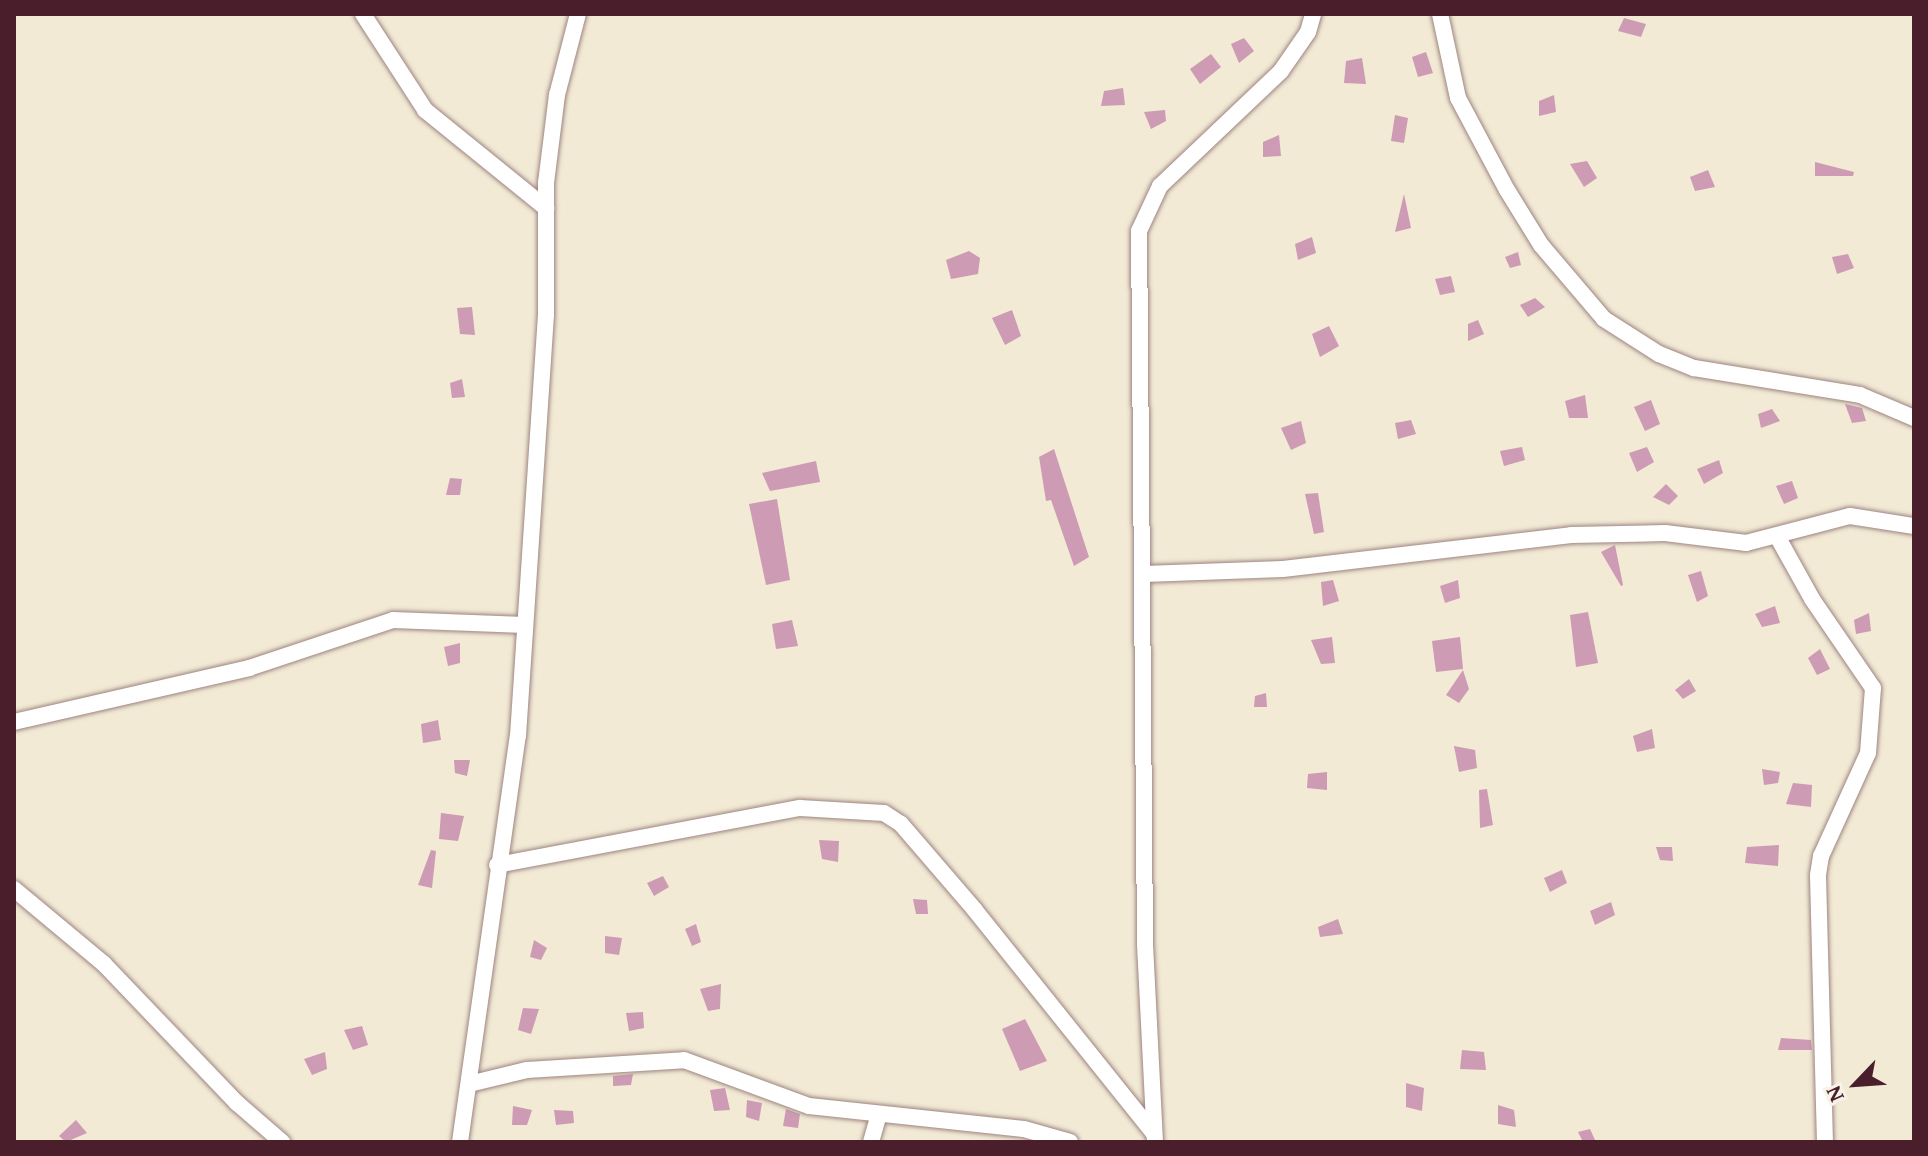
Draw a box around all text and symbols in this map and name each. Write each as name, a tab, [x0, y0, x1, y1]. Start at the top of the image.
north arrow	[1816, 1044, 1896, 1124]
text: N	[1817, 1081, 1852, 1108]

